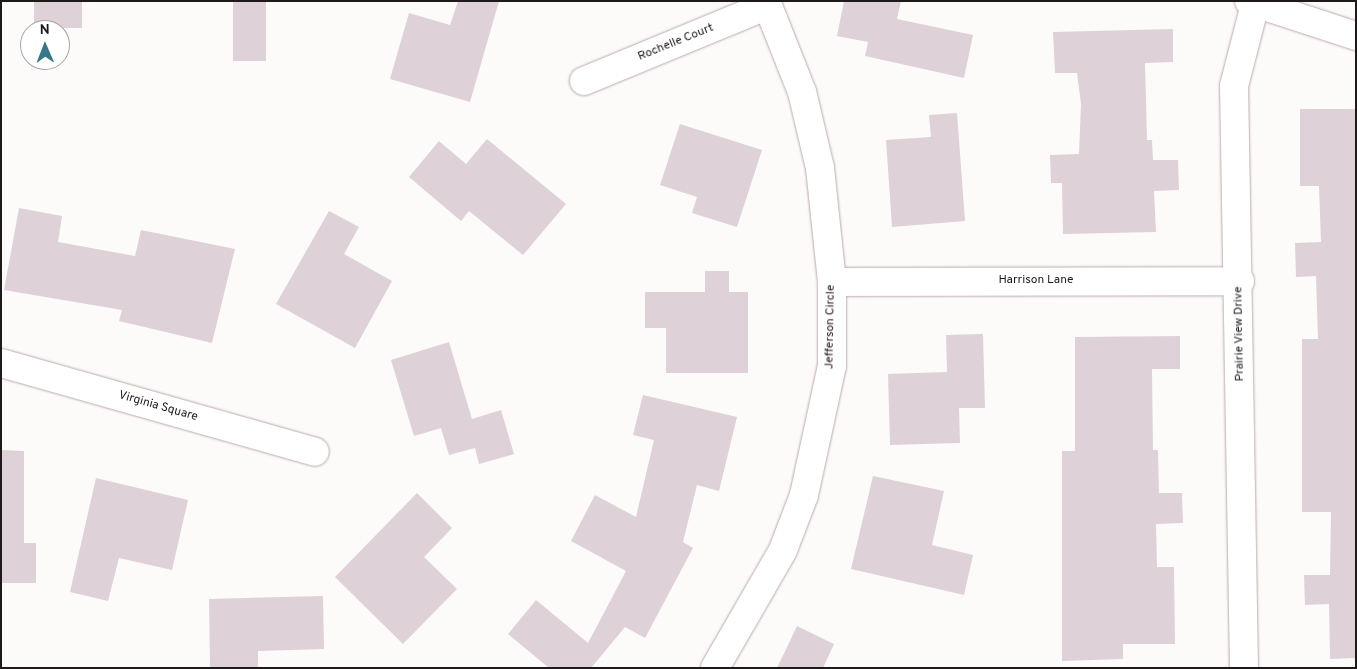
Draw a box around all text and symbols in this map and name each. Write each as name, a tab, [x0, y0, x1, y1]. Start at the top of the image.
north arrow	[20, 20, 70, 70]
street label: Rochelle Court	[636, 21, 716, 65]
text: N	[40, 22, 50, 39]
street label: Harrison Lane	[998, 274, 1074, 288]
street label: Jefferson Circle	[823, 285, 839, 369]
street label: Prairie View Drive	[1232, 286, 1248, 382]
street label: Virginia Square	[117, 389, 199, 425]

